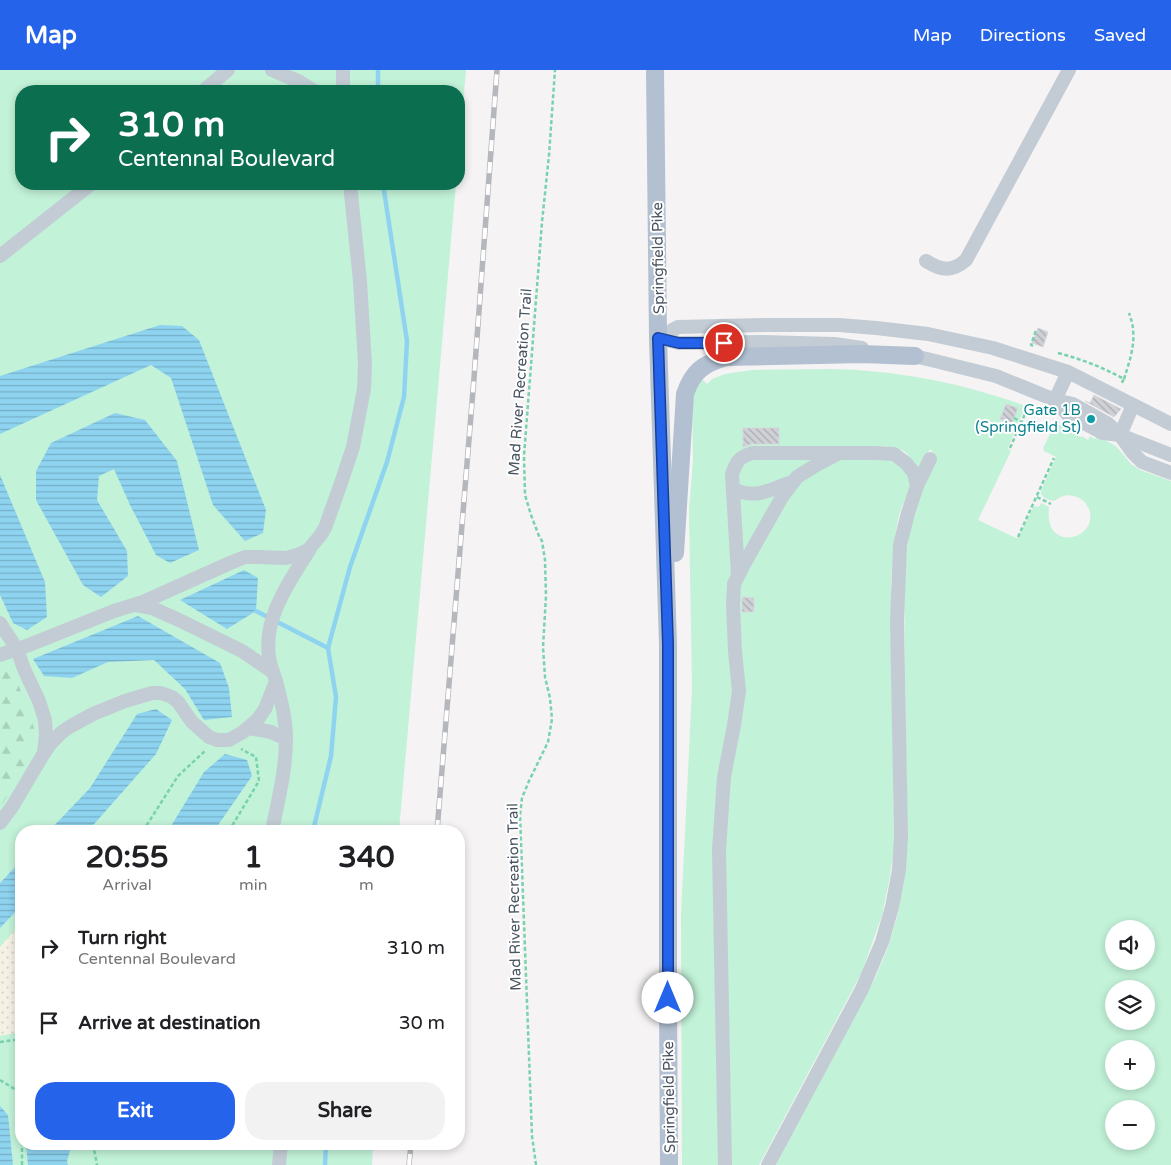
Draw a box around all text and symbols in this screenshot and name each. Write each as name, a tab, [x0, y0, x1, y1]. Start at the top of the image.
text: Map	[25, 21, 77, 50]
text: Map	[913, 24, 952, 46]
text: Directions	[980, 24, 1066, 46]
text: Saved	[1094, 24, 1146, 46]
text: 310 m	[118, 104, 225, 146]
icon: right	[35, 105, 100, 170]
text: Centennal Boulevard	[118, 146, 335, 172]
street label: Springfield Pike	[648, 202, 668, 314]
street label: Mad River Recreation Trail	[504, 288, 536, 476]
pin	[703, 322, 745, 364]
icon: arrive	[710, 329, 738, 357]
place label: Gate 1B (Springfield St)	[975, 401, 1081, 436]
marker: Gate 1B (Springfield St)	[1085, 413, 1097, 425]
street label: Mad River Recreation Trail	[503, 803, 525, 991]
text: 20:55	[85, 839, 169, 876]
text: 1	[244, 839, 263, 876]
text: 340	[338, 839, 395, 876]
text: Arrival	[102, 875, 152, 895]
text: min	[239, 875, 268, 895]
text: m	[359, 875, 374, 895]
map controls	[1105, 920, 1155, 1150]
button: sound	[1105, 920, 1155, 970]
text: Turn right	[78, 927, 166, 949]
icon: right	[35, 934, 63, 962]
text: 310 m	[387, 937, 445, 959]
text: Centennal Boulevard	[78, 949, 236, 969]
position arrow	[641, 971, 693, 1023]
button: layers	[1105, 980, 1155, 1030]
icon: arrive	[35, 1009, 63, 1037]
text: Arrive at destination	[78, 1012, 261, 1034]
text: 30 m	[399, 1012, 445, 1034]
button: +	[1105, 1040, 1155, 1090]
street label: Springfield Pike	[659, 1041, 679, 1153]
button: Exit	[35, 1082, 235, 1140]
button: Share	[245, 1082, 445, 1140]
button: −	[1105, 1100, 1155, 1150]

